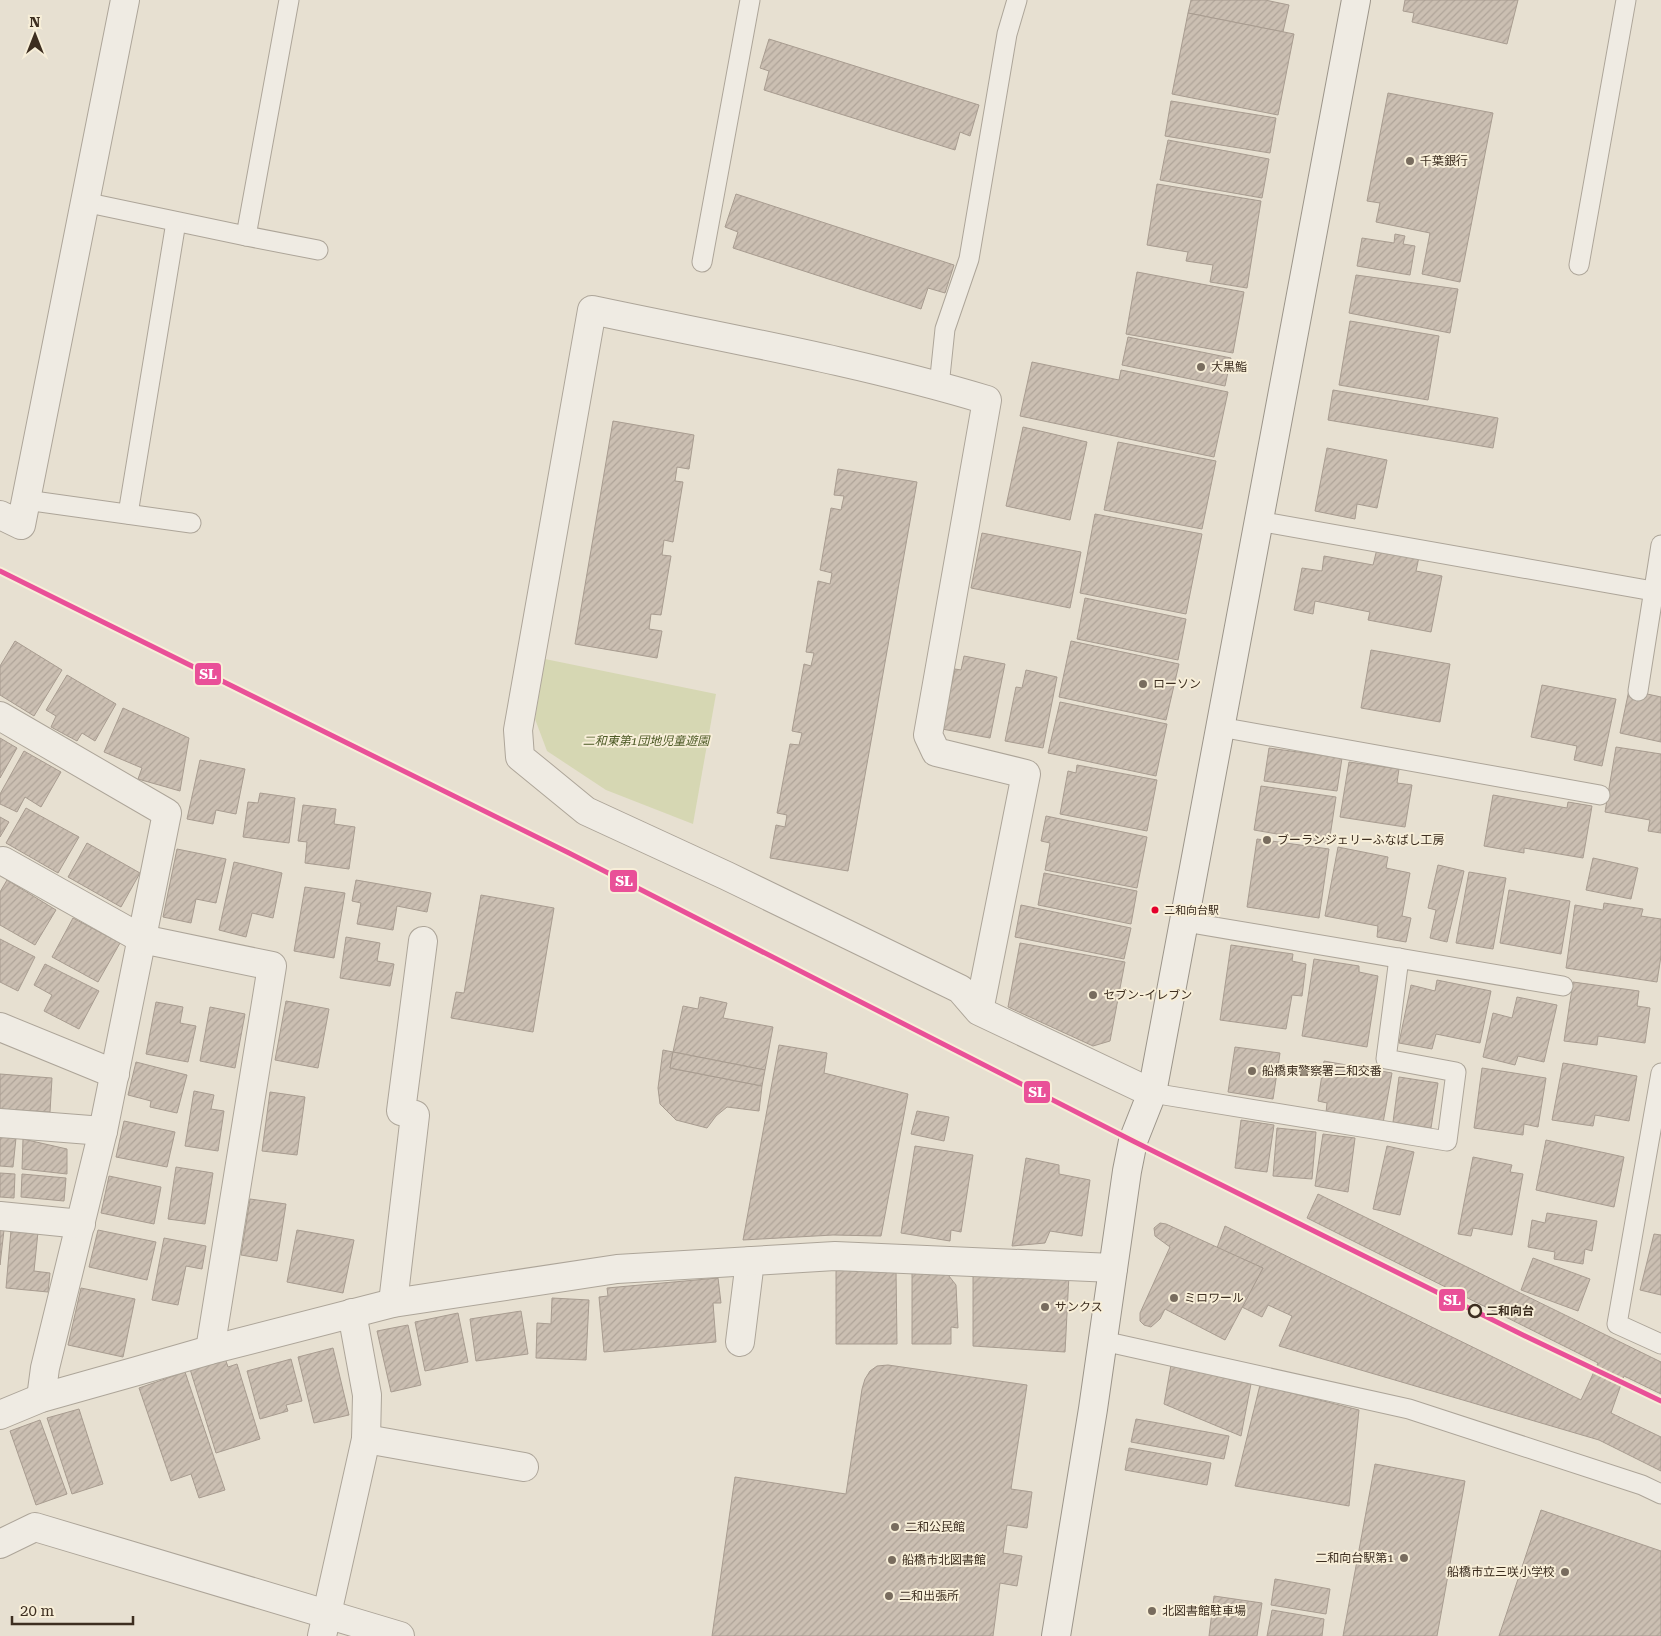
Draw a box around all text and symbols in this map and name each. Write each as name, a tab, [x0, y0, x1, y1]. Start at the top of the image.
north arrow	[10, 10, 60, 60]
text: N	[30, 14, 41, 30]
place label: 千葉銀行	[1420, 154, 1468, 168]
marker: 千葉銀行	[1404, 155, 1416, 167]
place label: 大黒鮨	[1211, 360, 1247, 374]
marker: 大黒鮨	[1195, 361, 1207, 373]
line badge: SL	[194, 662, 222, 686]
text: SL	[199, 666, 217, 682]
place label: ローソン	[1153, 677, 1201, 691]
marker: ローソン	[1137, 678, 1149, 690]
park label: 二和東第1団地児童遊園	[583, 734, 711, 748]
place label: ブーランジェリーふなばし工房	[1277, 833, 1445, 847]
marker: ブーランジェリーふなばし工房	[1261, 834, 1273, 846]
line badge: SL	[609, 869, 638, 893]
text: SL	[615, 873, 633, 889]
place label: 二和向台駅	[1164, 904, 1219, 917]
marker: 二和向台駅	[1150, 905, 1160, 915]
place label: セブン-イレブン	[1103, 988, 1192, 1002]
marker: セブン-イレブン	[1087, 989, 1099, 1001]
place label: 船橋東警察署二和交番	[1262, 1064, 1382, 1078]
marker: 船橋東警察署二和交番	[1246, 1065, 1258, 1077]
line badge: SL	[1023, 1080, 1051, 1104]
text: SL	[1028, 1084, 1046, 1100]
line badge: SL	[1438, 1288, 1466, 1312]
place label: ミロワール	[1184, 1291, 1244, 1305]
marker: ミロワール	[1168, 1292, 1180, 1304]
text: SL	[1443, 1292, 1461, 1308]
place label: サンクス	[1055, 1300, 1103, 1314]
marker: サンクス	[1039, 1301, 1051, 1313]
marker: 二和向台	[1468, 1304, 1482, 1318]
place label: 二和向台	[1486, 1304, 1534, 1318]
place label: 二和公民館	[905, 1520, 965, 1534]
marker: 二和公民館	[889, 1521, 901, 1533]
place label: 二和向台駅第1	[1315, 1551, 1394, 1565]
marker: 二和向台駅第1	[1398, 1552, 1410, 1564]
place label: 船橋市北図書館	[902, 1553, 986, 1567]
marker: 船橋市北図書館	[886, 1554, 898, 1566]
place label: 船橋市立三咲小学校	[1447, 1565, 1555, 1579]
marker: 船橋市立三咲小学校	[1559, 1566, 1571, 1578]
place label: 二和出張所	[899, 1589, 959, 1603]
marker: 二和出張所	[883, 1590, 895, 1602]
scale bar	[12, 1594, 134, 1626]
text: 20 m	[20, 1602, 55, 1620]
place label: 北図書館駐車場	[1162, 1604, 1246, 1618]
marker: 北図書館駐車場	[1146, 1605, 1158, 1617]

